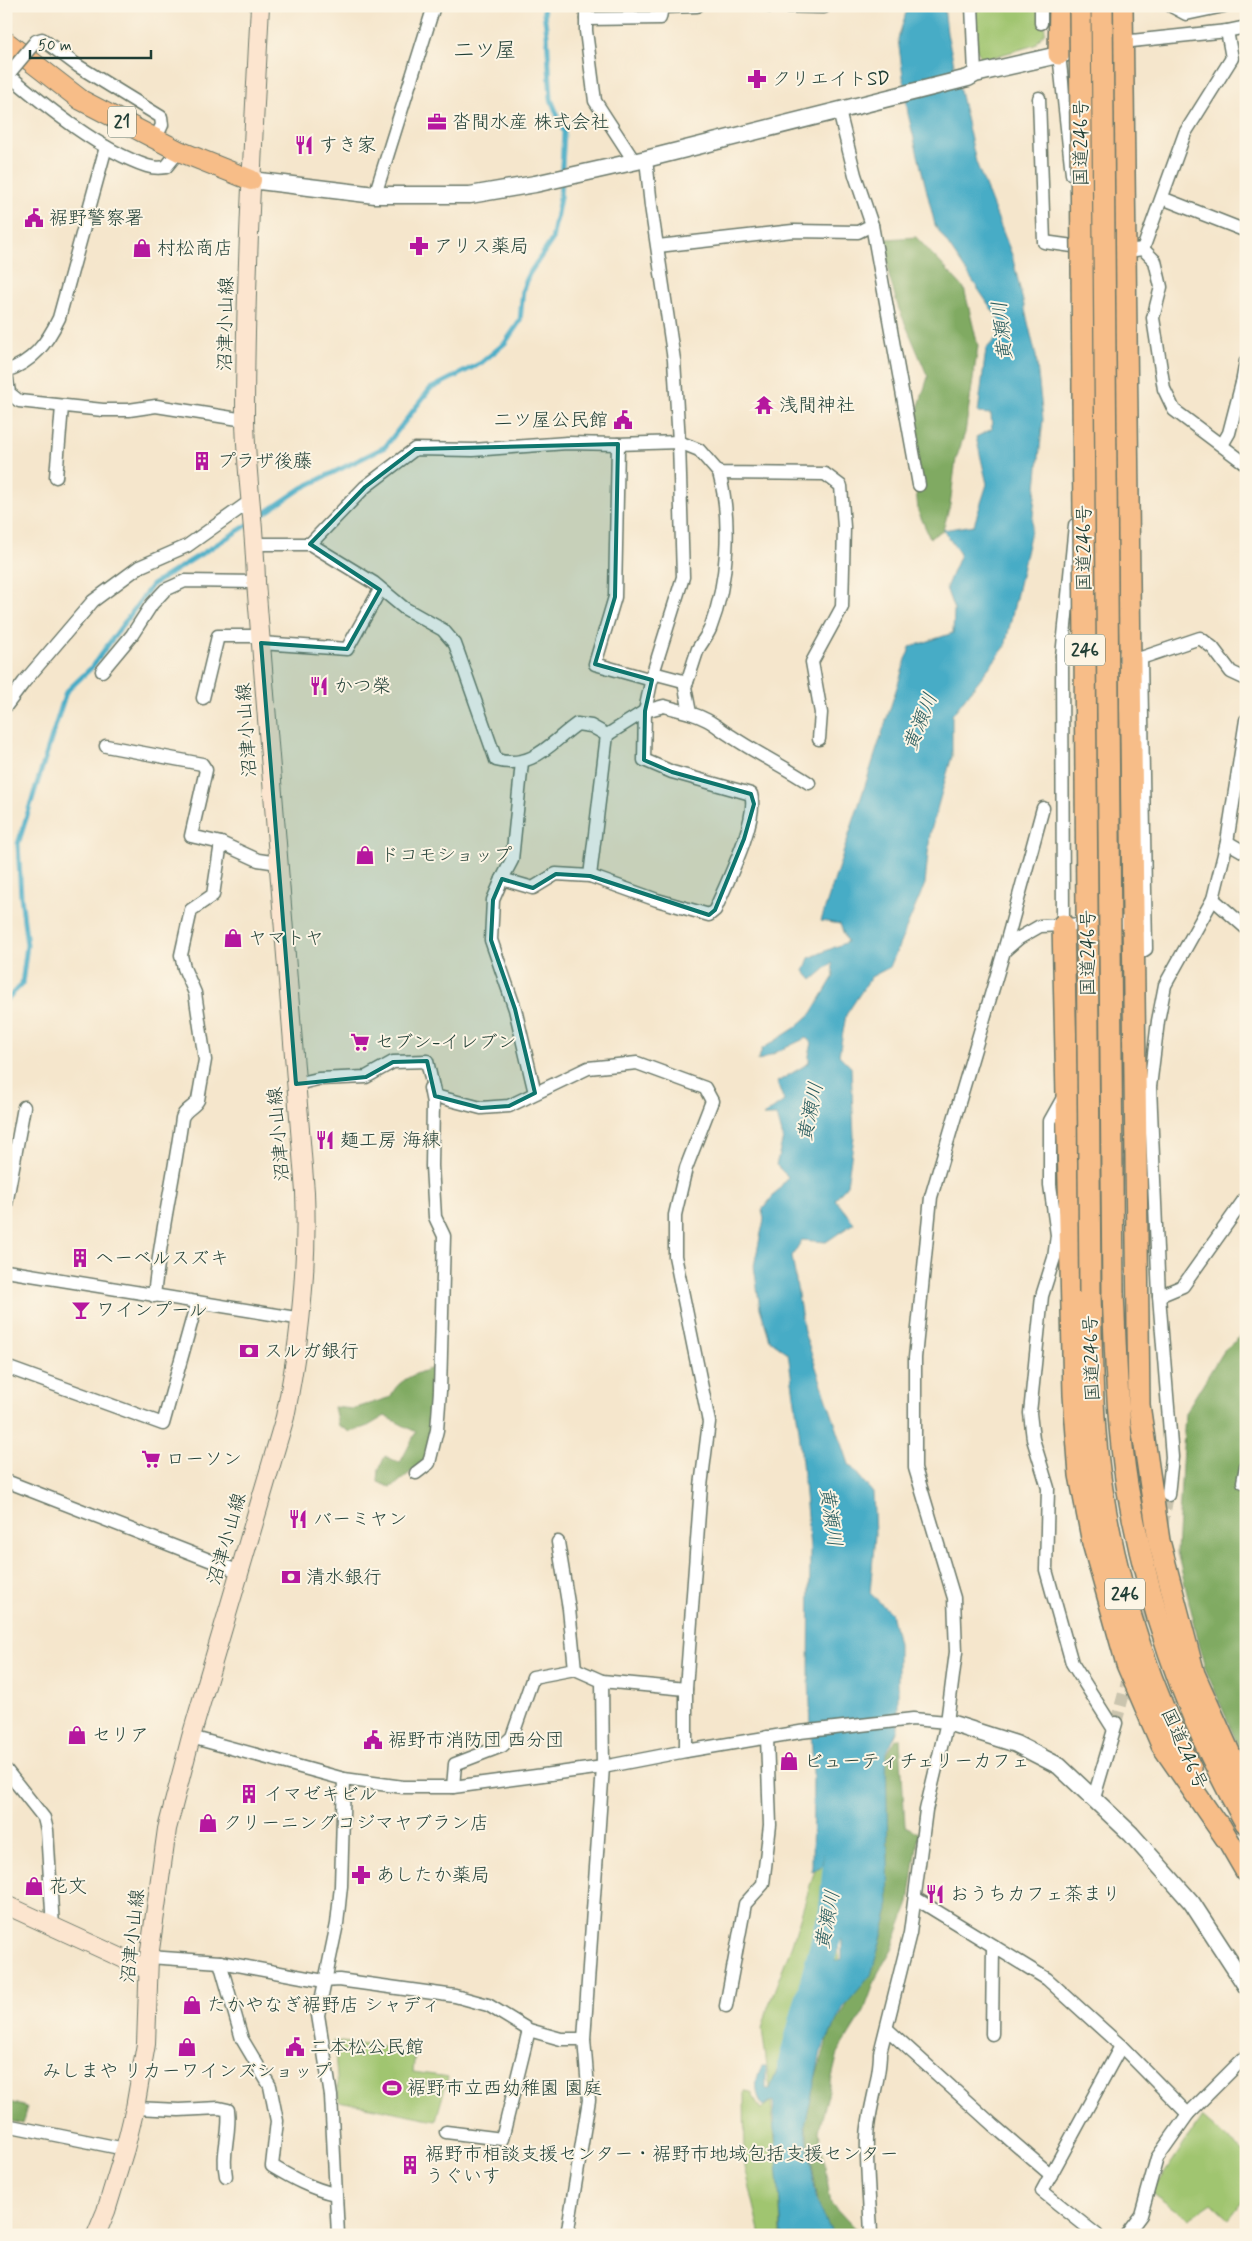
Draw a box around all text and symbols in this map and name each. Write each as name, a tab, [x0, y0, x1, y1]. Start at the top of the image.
scale bar	[30, 28, 151, 60]
text: 50 m	[38, 36, 72, 56]
district label: 二ツ屋	[454, 37, 517, 65]
place label: クリエイトSD	[772, 67, 890, 92]
pharmacy icon: クリエイトSD	[746, 68, 768, 90]
street label: 国道246号	[1069, 100, 1094, 186]
road number: 21	[108, 106, 136, 138]
place label: 沓間水産 株式会社	[452, 110, 609, 135]
office icon: 沓間水産 株式会社	[426, 111, 448, 133]
place label: すき家	[319, 133, 376, 158]
restaurant icon: すき家	[293, 134, 315, 156]
place label: 裾野警察署	[49, 206, 144, 231]
public building icon: 裾野警察署	[23, 207, 45, 229]
place label: アリス薬局	[434, 234, 529, 259]
pharmacy icon: アリス薬局	[408, 235, 430, 257]
place label: 村松商店	[157, 236, 233, 261]
shop icon: 村松商店	[131, 237, 153, 259]
street label: 沼津小山線	[213, 276, 239, 372]
water label: 黄瀬川	[986, 300, 1020, 362]
place label: 浅間神社	[779, 393, 855, 418]
temple icon: 浅間神社	[753, 394, 775, 416]
place label: 二ツ屋公民館	[494, 408, 608, 433]
public building icon: 二ツ屋公民館	[612, 409, 634, 431]
place label: プラザ後藤	[217, 449, 312, 474]
building icon: プラザ後藤	[191, 450, 213, 472]
street label: 国道246号	[1072, 505, 1097, 591]
road number: 246	[1065, 634, 1105, 666]
place label: かつ榮	[334, 674, 391, 699]
restaurant icon: かつ榮	[308, 675, 330, 697]
street label: 沼津小山線	[231, 682, 263, 778]
water label: 黄瀬川	[897, 689, 945, 755]
place label: ドコモショップ	[380, 843, 512, 868]
shop icon: ドコモショップ	[354, 844, 376, 866]
street label: 国道246号	[1076, 910, 1101, 996]
place label: ヤマトヤ	[248, 926, 324, 951]
shop icon: ヤマトヤ	[222, 927, 244, 949]
place label: セブン-イレブン	[375, 1030, 517, 1055]
supermarket icon: セブン-イレブン	[349, 1031, 371, 1053]
water label: 黄瀬川	[792, 1080, 830, 1144]
street label: 沼津小山線	[262, 1086, 296, 1182]
place label: 麺工房 海練	[340, 1128, 441, 1153]
restaurant icon: 麺工房 海練	[314, 1129, 336, 1151]
place label: ヘーベルスズキ	[95, 1246, 229, 1271]
building icon: ヘーベルスズキ	[69, 1247, 91, 1269]
place label: ワインプール	[96, 1298, 208, 1323]
bar icon: ワインプール	[70, 1299, 92, 1321]
street label: 国道246号	[1078, 1314, 1106, 1402]
place label: スルガ銀行	[264, 1339, 359, 1364]
bank icon: スルガ銀行	[238, 1340, 260, 1362]
place label: ローソン	[166, 1447, 242, 1472]
supermarket icon: ローソン	[140, 1448, 162, 1470]
water label: 黄瀬川	[812, 1485, 848, 1549]
street label: 沼津小山線	[202, 1490, 252, 1588]
place label: バーミヤン	[313, 1507, 408, 1532]
restaurant icon: バーミヤン	[287, 1508, 309, 1530]
place label: 清水銀行	[306, 1565, 382, 1590]
bank icon: 清水銀行	[280, 1566, 302, 1588]
road number: 246	[1105, 1578, 1145, 1610]
street label: 国道246号	[1155, 1704, 1213, 1794]
place label: セリア	[92, 1723, 149, 1748]
shop icon: セリア	[66, 1724, 88, 1746]
place label: 裾野市消防団 西分団	[388, 1728, 564, 1753]
public building icon: 裾野市消防団 西分団	[362, 1729, 384, 1751]
place label: ビューティチェリーカフェ	[804, 1749, 1030, 1774]
shop icon: ビューティチェリーカフェ	[778, 1750, 800, 1772]
place label: イマゼキビル	[264, 1782, 378, 1807]
building icon: イマゼキビル	[238, 1783, 260, 1805]
place label: クリーニングコジマヤブラン店	[223, 1811, 489, 1836]
shop icon: クリーニングコジマヤブラン店	[197, 1812, 219, 1834]
place label: あしたか薬局	[376, 1863, 490, 1888]
pharmacy icon: あしたか薬局	[350, 1864, 372, 1886]
place label: 花文	[49, 1874, 87, 1899]
shop icon: 花文	[23, 1875, 45, 1897]
place label: おうちカフェ茶まり	[950, 1882, 1121, 1907]
restaurant icon: おうちカフェ茶まり	[924, 1883, 946, 1905]
street label: 沼津小山線	[116, 1887, 150, 1985]
water label: 黄瀬川	[809, 1888, 847, 1952]
place label: たかやなぎ裾野店 シャディ	[207, 1993, 440, 2018]
shop icon: たかやなぎ裾野店 シャディ	[181, 1994, 203, 2016]
place label: 二本松公民館	[310, 2035, 424, 2060]
shop icon: みしまや リカーワインズショップ	[176, 2036, 198, 2058]
public building icon: 二本松公民館	[284, 2036, 306, 2058]
place label: みしまや リカーワインズショップ	[42, 2059, 332, 2084]
place label: 裾野市立西幼稚園 園庭	[407, 2076, 602, 2101]
sports icon: 裾野市立西幼稚園 園庭	[381, 2077, 403, 2099]
place label: 裾野市相談支援センター・裾野市地域包括支援センター うぐいす	[425, 2142, 898, 2189]
building icon: 裾野市相談支援センター・裾野市地域包括支援センター うぐいす	[399, 2154, 421, 2176]

